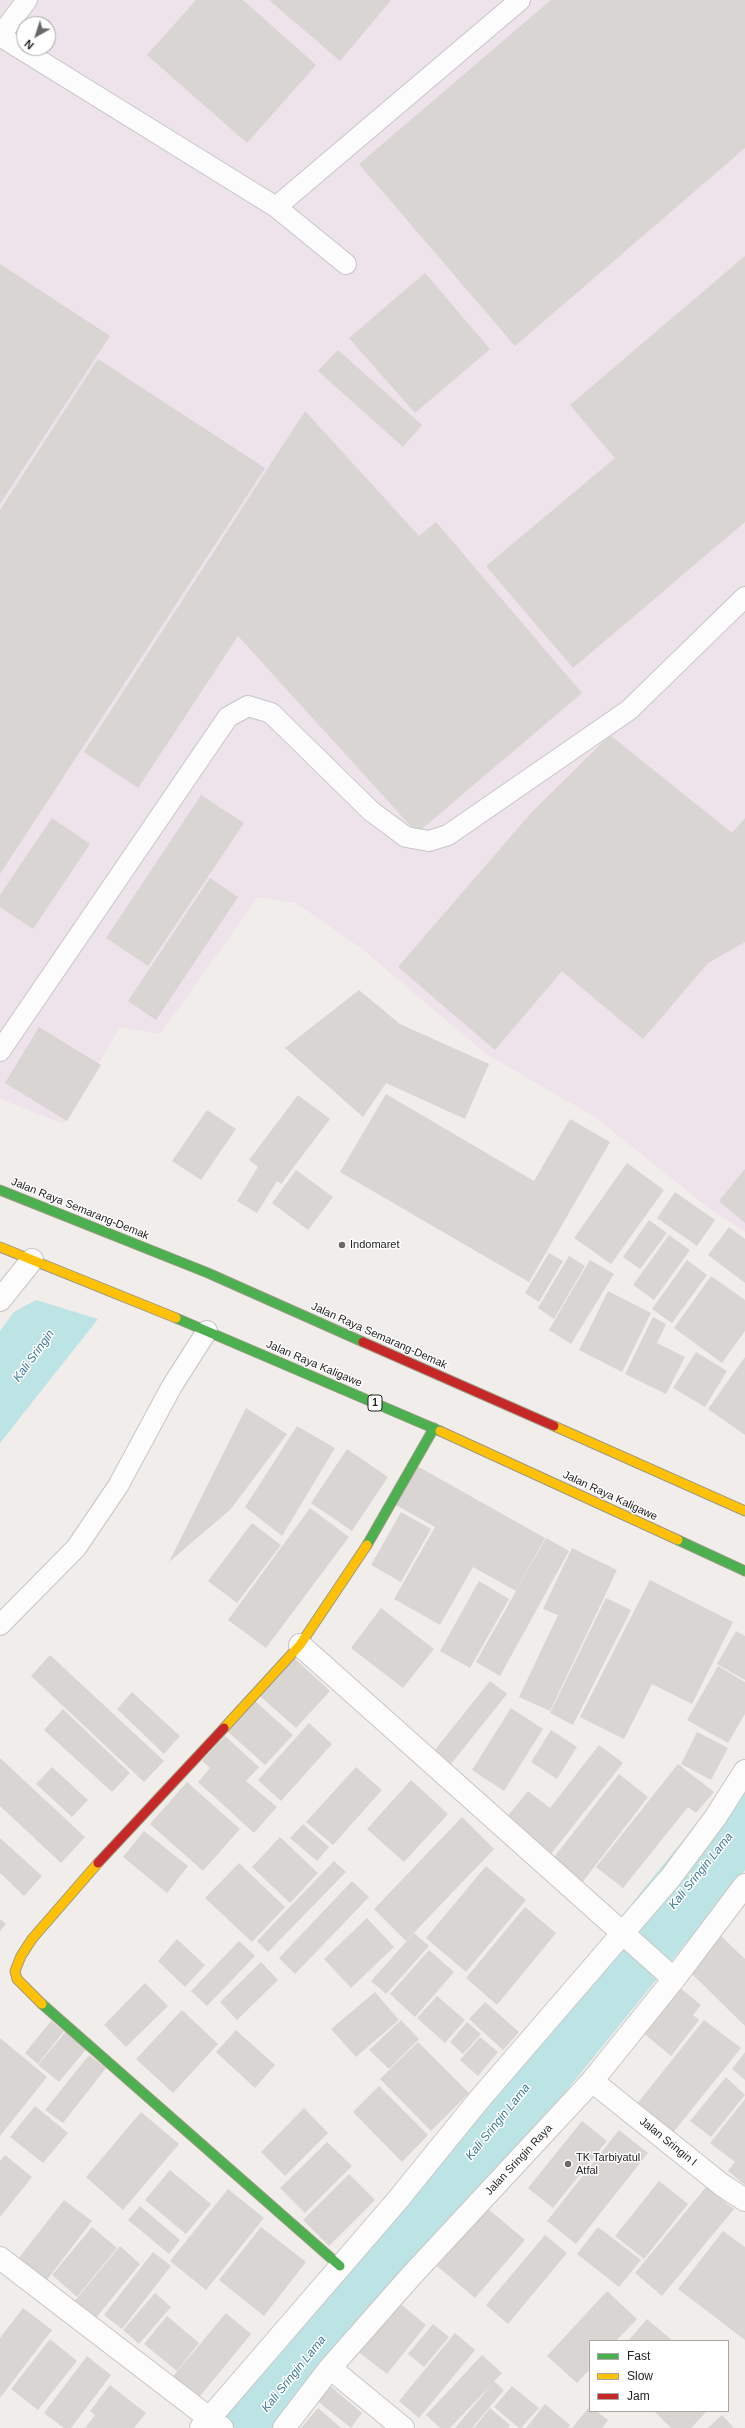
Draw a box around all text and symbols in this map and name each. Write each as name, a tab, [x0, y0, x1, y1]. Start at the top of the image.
north arrow	[16, 16, 56, 56]
text: N	[22, 37, 36, 52]
street label: Jalan Raya Semarang-Demak	[9, 1175, 151, 1243]
place label: Indomaret	[350, 1238, 400, 1252]
marker: Indomaret	[337, 1240, 347, 1250]
street label: Jalan Raya Semarang-Demak	[309, 1300, 449, 1372]
water label: Kali Sringin	[10, 1327, 58, 1385]
street label: Jalan Raya Kaligawe	[264, 1338, 364, 1390]
road number: 1	[368, 1395, 382, 1411]
street label: Jalan Raya Kaligawe	[561, 1468, 659, 1524]
water label: Kali Sringin Lama	[666, 1830, 736, 1912]
water label: Kali Sringin Lama	[463, 2081, 533, 2163]
street label: Jalan Sringin I	[637, 2115, 699, 2169]
street label: Jalan Sringin Raya	[483, 2122, 555, 2198]
place label: TK Tarbiyatul Atfal	[576, 2151, 640, 2177]
marker: TK Tarbiyatul Atfal	[563, 2159, 573, 2169]
water label: Kali Sringin Lama	[259, 2333, 329, 2415]
legend	[589, 2340, 729, 2412]
text: Fast	[627, 2349, 650, 2363]
text: Slow	[627, 2369, 653, 2383]
text: Jam	[627, 2389, 650, 2403]

